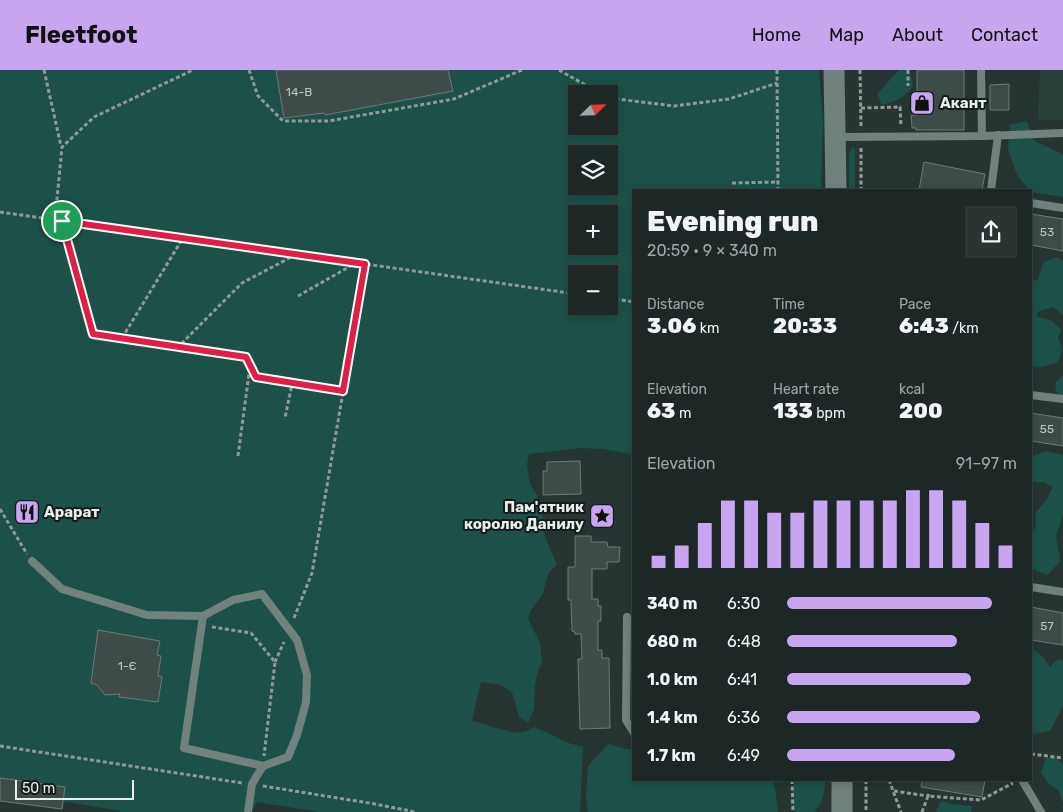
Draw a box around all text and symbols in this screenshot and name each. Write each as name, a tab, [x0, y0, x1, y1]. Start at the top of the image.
text: Fleetfoot	[25, 21, 137, 49]
text: Home	[752, 24, 801, 46]
text: Map	[829, 24, 864, 46]
text: About	[892, 24, 943, 46]
text: Contact	[971, 24, 1038, 46]
house number: 14-В	[286, 85, 312, 99]
north arrow	[568, 85, 618, 135]
map controls	[568, 85, 618, 315]
shop icon: Акант	[909, 90, 935, 116]
place label: Акант	[940, 94, 987, 112]
button: layers	[568, 145, 618, 195]
pin	[41, 200, 83, 242]
button: +	[568, 205, 618, 255]
text: Evening run	[647, 205, 818, 238]
button: share	[965, 206, 1017, 258]
icon: arrive	[48, 207, 76, 235]
house number: 53	[1040, 225, 1054, 239]
text: 20:59 · 9 × 340 m	[647, 241, 777, 260]
button: −	[568, 265, 618, 315]
text: Distance	[647, 296, 704, 313]
text: Time	[773, 296, 805, 313]
text: Pace	[899, 296, 931, 313]
text: 3.06	[647, 313, 696, 338]
text: 20:33	[773, 313, 837, 338]
text: 6:43	[899, 313, 949, 338]
text: km	[696, 320, 719, 337]
text: /km	[949, 320, 979, 337]
text: Elevation	[647, 381, 707, 398]
text: Heart rate	[773, 381, 839, 398]
text: kcal	[899, 381, 925, 398]
text: 63	[647, 398, 675, 423]
text: 133	[773, 398, 813, 423]
text: 200	[899, 398, 943, 423]
text: m	[675, 405, 691, 422]
text: bpm	[813, 405, 845, 422]
house number: 55	[1040, 422, 1054, 436]
text: Elevation	[647, 454, 716, 473]
text: 91–97 m	[956, 454, 1017, 473]
place label: Пам'ятник королю Данилу	[464, 498, 584, 533]
restaurant icon: Арарат	[14, 499, 40, 525]
place label: Арарат	[44, 503, 100, 521]
place icon: Пам'ятник королю Данилу	[589, 503, 615, 529]
text: 340 m	[647, 594, 697, 613]
text: 6:30	[727, 594, 761, 613]
house number: 57	[1040, 619, 1054, 633]
text: 680 m	[647, 632, 697, 651]
text: 6:48	[727, 632, 761, 651]
house number: 1-Є	[118, 659, 137, 673]
text: 1.0 km	[647, 670, 698, 689]
text: 6:41	[727, 670, 757, 689]
text: 1.4 km	[647, 708, 698, 727]
text: 6:36	[727, 708, 760, 727]
text: 1.7 km	[647, 746, 696, 765]
text: 6:49	[727, 746, 760, 765]
scale bar	[15, 777, 134, 800]
text: 50 m	[22, 780, 55, 797]

